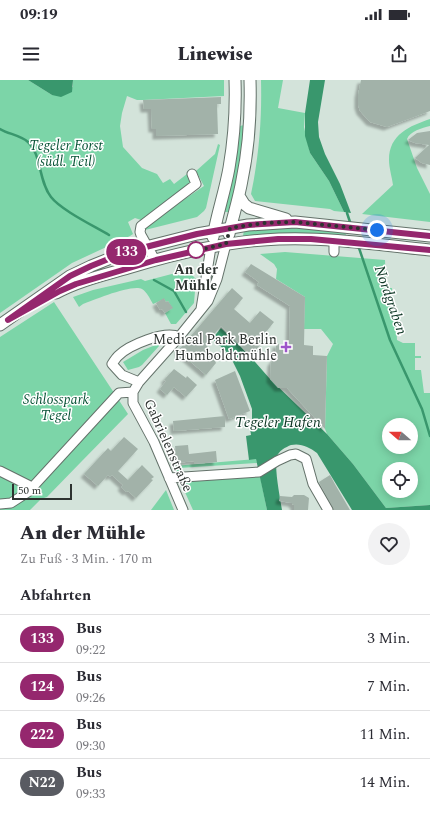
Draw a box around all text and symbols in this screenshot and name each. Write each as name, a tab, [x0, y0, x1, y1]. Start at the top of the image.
text: 09:19	[20, 3, 58, 26]
text: Linewise	[178, 41, 252, 68]
icon: menu	[20, 43, 42, 65]
icon: share	[388, 43, 410, 65]
park label: Tegeler Forst (südl. Teil)	[29, 135, 103, 172]
your location	[367, 220, 387, 240]
line badge: 133	[103, 239, 149, 265]
text: 133	[114, 241, 138, 262]
marker: An der Mühle	[187, 241, 205, 259]
place label: An der Mühle	[174, 259, 218, 296]
water label: Nordgraben	[368, 262, 413, 338]
place label: Medical Park Berlin Humboldtmühle	[153, 329, 277, 366]
marker: Medical Park Berlin Humboldtmühle	[280, 341, 292, 353]
park label: Schlosspark Tegel	[23, 389, 90, 426]
street label: Gabrielenstraße	[139, 395, 199, 495]
water label: Tegeler Hafen	[235, 411, 321, 434]
north arrow	[382, 418, 418, 454]
map controls	[382, 418, 418, 498]
button: locate	[382, 462, 418, 498]
scale bar	[12, 482, 72, 501]
text: 50 m	[18, 482, 41, 499]
text: An der Mühle	[20, 519, 145, 548]
button: heart	[368, 523, 410, 565]
text: Zu Fuß · 3 Min. · 170 m	[20, 549, 152, 569]
text: Abfahrten	[20, 584, 91, 607]
text: Bus	[76, 617, 102, 640]
text: 3 Min.	[367, 627, 410, 650]
text: 133	[30, 628, 54, 649]
text: 09:22	[76, 640, 105, 660]
text: Bus	[76, 665, 102, 688]
text: 7 Min.	[367, 675, 410, 698]
text: 124	[30, 676, 54, 697]
text: 09:26	[76, 688, 105, 708]
text: Bus	[76, 713, 102, 736]
text: 11 Min.	[360, 723, 410, 746]
text: 222	[30, 724, 54, 745]
text: 09:30	[76, 736, 105, 756]
text: Bus	[76, 761, 102, 784]
text: 14 Min.	[360, 771, 410, 794]
text: N22	[28, 772, 56, 793]
text: 09:33	[76, 784, 105, 804]

